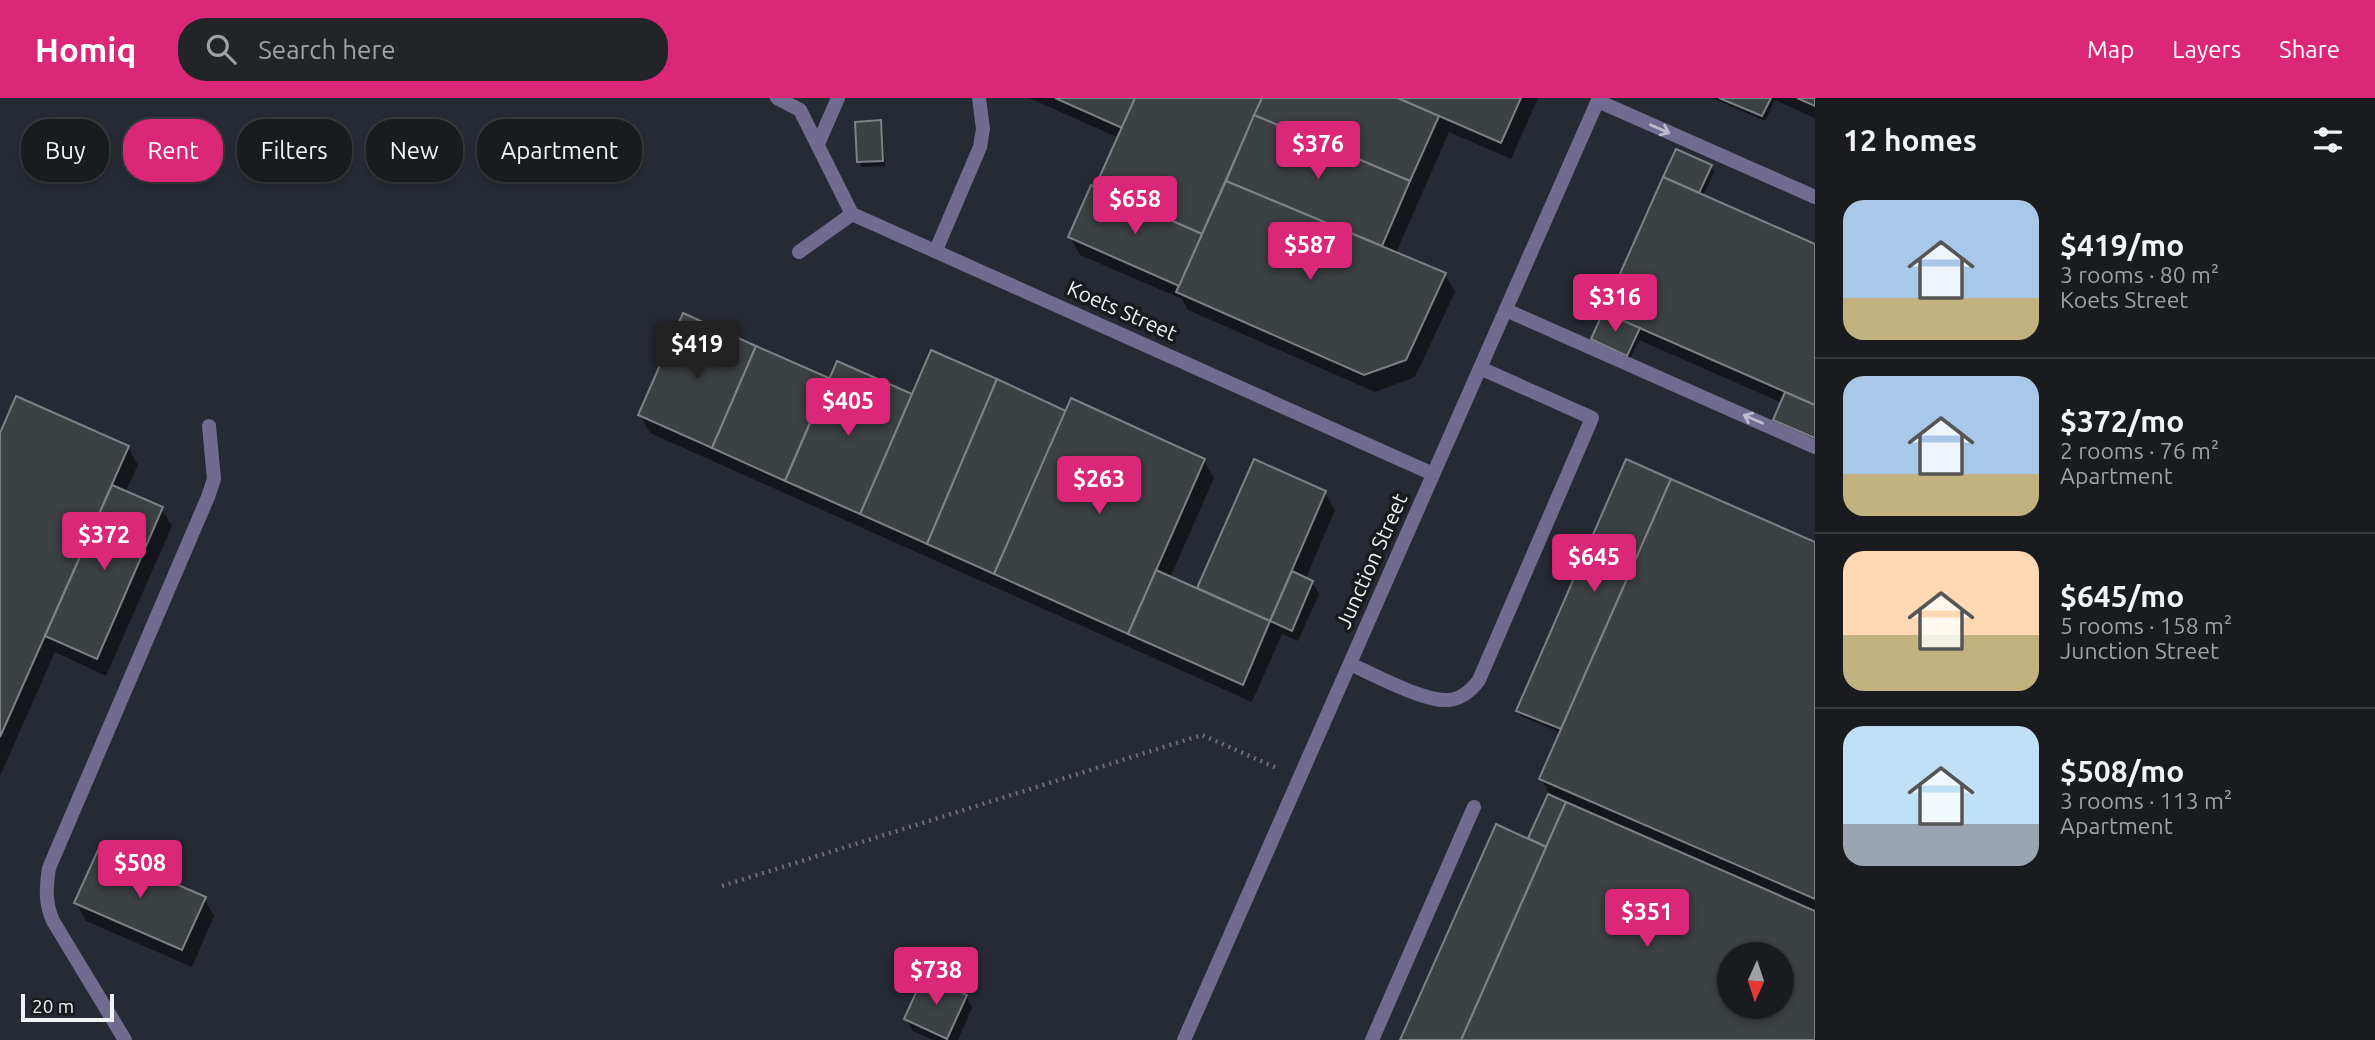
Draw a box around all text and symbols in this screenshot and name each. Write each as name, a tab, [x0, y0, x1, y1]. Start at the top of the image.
search box	[178, 18, 668, 81]
icon: search	[202, 30, 240, 68]
text: Homiq	[35, 31, 136, 68]
text: Search here	[258, 35, 396, 64]
text: Map	[2087, 36, 2134, 63]
text: Layers	[2172, 36, 2241, 63]
text: Share	[2279, 36, 2340, 63]
chip: Buy	[21, 119, 109, 182]
chip: Rent	[123, 119, 223, 182]
chip: Filters	[237, 119, 352, 182]
chip: New	[366, 119, 463, 182]
chip: Apartment	[477, 119, 642, 182]
icon: filters	[2309, 121, 2347, 159]
pin: $376	[1277, 122, 1359, 181]
one-way arrow	[1649, 123, 1671, 136]
text: 12 homes	[1843, 123, 1977, 157]
text: $376	[1292, 131, 1344, 156]
pin: $658	[1094, 176, 1176, 236]
text: $658	[1109, 186, 1161, 211]
pin: $587	[1269, 222, 1351, 282]
icon: home	[1899, 228, 1983, 312]
text: $419/mo	[2060, 228, 2184, 262]
text: $587	[1284, 232, 1336, 257]
text: 3 rooms · 80 m²	[2060, 262, 2219, 287]
pin: $316	[1574, 274, 1656, 334]
street label: Koets Street	[1064, 275, 1181, 345]
text: $316	[1589, 284, 1641, 309]
text: Koets Street	[2060, 287, 2188, 312]
pin: $419	[656, 322, 738, 381]
text: $419	[671, 331, 723, 356]
pin: $405	[807, 378, 889, 438]
text: $405	[822, 388, 874, 413]
icon: home	[1899, 404, 1983, 488]
text: $372/mo	[2060, 404, 2184, 438]
one-way arrow	[1742, 412, 1764, 425]
text: 2 rooms · 76 m²	[2060, 438, 2219, 463]
pin: $263	[1058, 456, 1140, 516]
text: Apartment	[2060, 463, 2173, 488]
text: $263	[1073, 466, 1125, 491]
street label: Junction Street	[1331, 489, 1412, 632]
pin: $372	[63, 512, 145, 572]
text: $372	[78, 522, 130, 547]
pin: $645	[1553, 534, 1635, 594]
text: $645	[1568, 544, 1620, 569]
icon: home	[1899, 579, 1983, 663]
text: $645/mo	[2060, 579, 2184, 613]
text: 5 rooms · 158 m²	[2060, 613, 2232, 638]
text: Junction Street	[2060, 638, 2219, 663]
icon: home	[1899, 754, 1983, 838]
text: $508/mo	[2060, 754, 2184, 788]
text: 3 rooms · 113 m²	[2060, 788, 2232, 813]
text: Apartment	[2060, 813, 2173, 838]
pin: $508	[99, 840, 181, 900]
text: $508	[114, 850, 166, 875]
pin: $351	[1606, 890, 1688, 949]
text: $351	[1621, 899, 1673, 924]
north arrow	[1717, 942, 1794, 1018]
map controls	[1717, 942, 1794, 1019]
pin: $738	[895, 948, 977, 1007]
text: $738	[910, 957, 962, 982]
scale bar	[21, 991, 114, 1023]
text: 20 m	[32, 995, 74, 1017]

